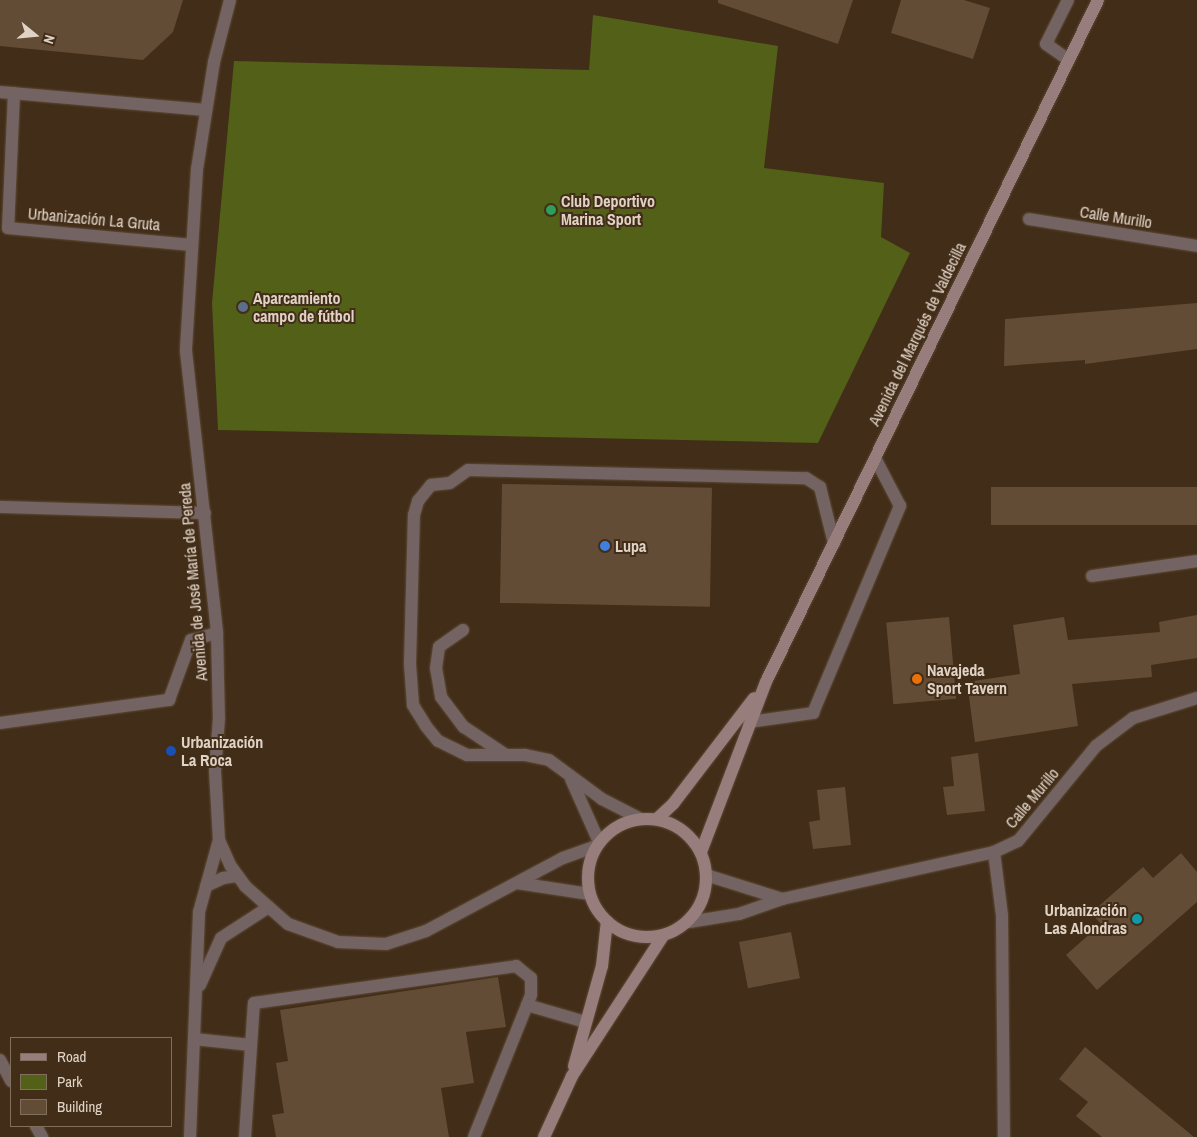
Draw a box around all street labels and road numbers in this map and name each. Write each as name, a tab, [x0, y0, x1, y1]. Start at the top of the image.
street label: Calle Murillo	[1078, 202, 1154, 232]
street label: Urbanización La Gruta	[27, 204, 161, 234]
street label: Avenida del Marqués de Valdecilla	[864, 239, 970, 429]
street label: Avenida de José María de Pereda	[175, 482, 211, 682]
street label: Calle Murillo	[1001, 764, 1063, 832]

